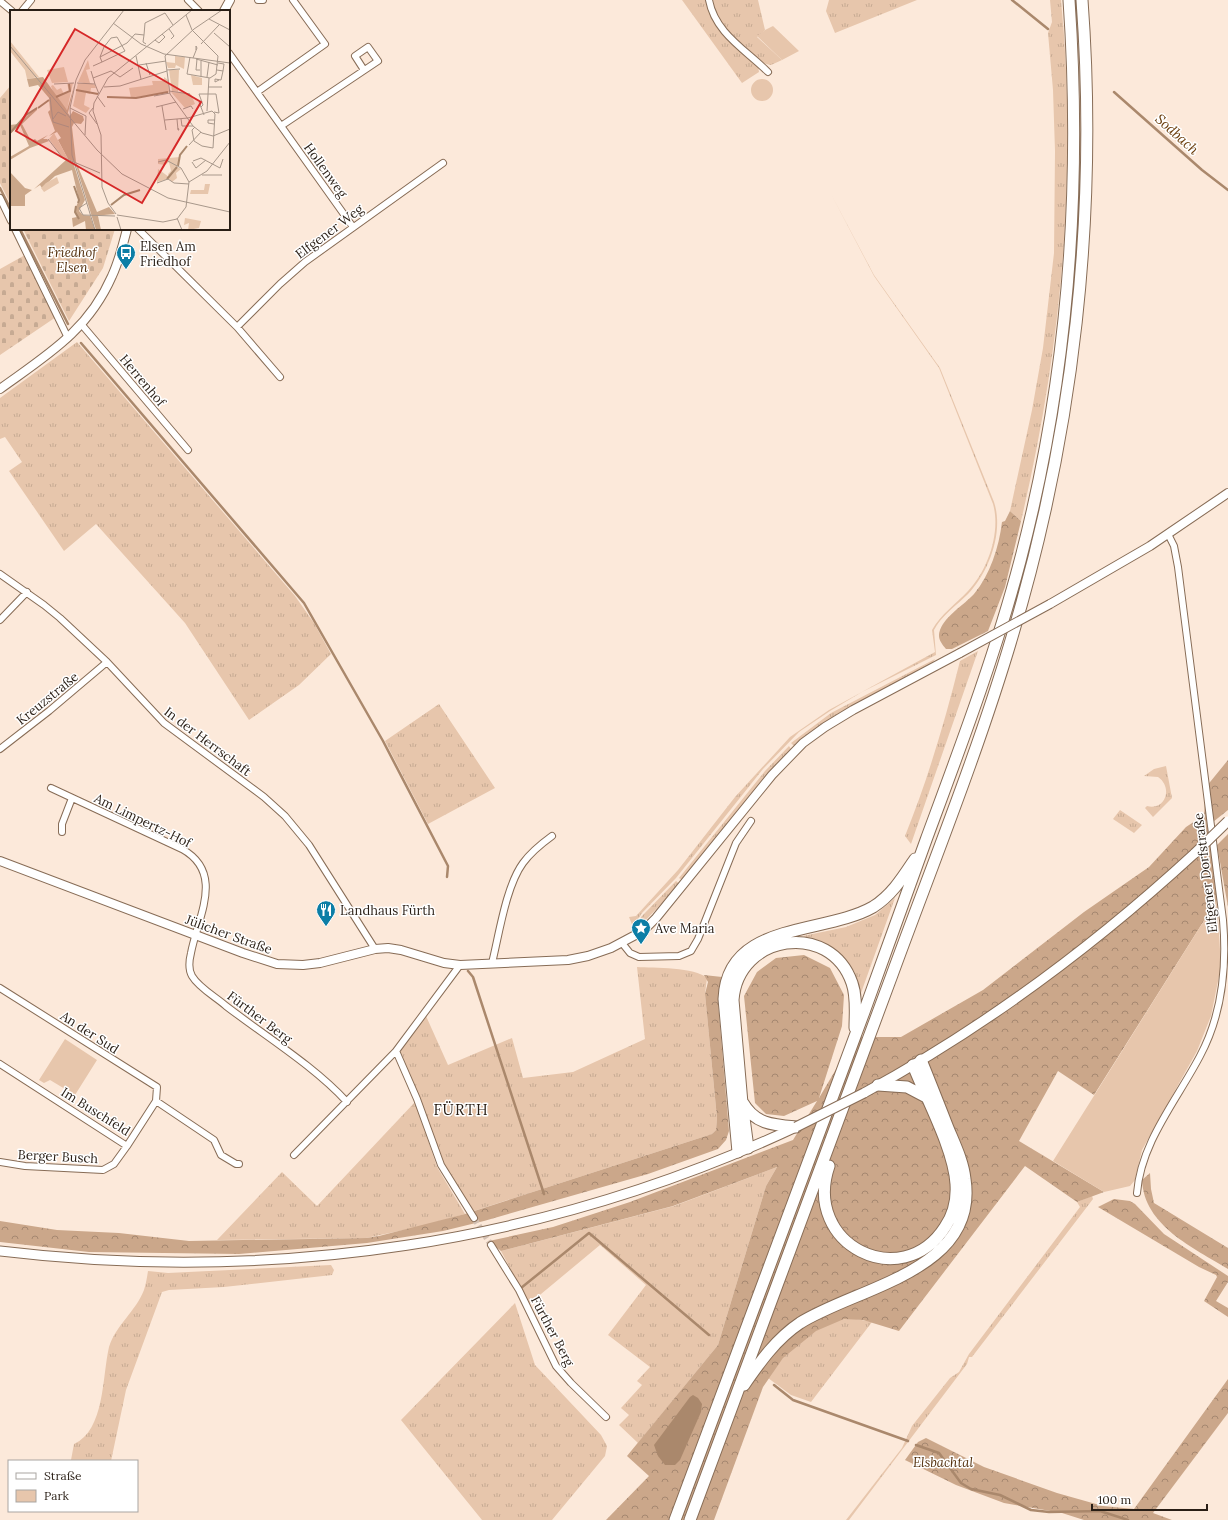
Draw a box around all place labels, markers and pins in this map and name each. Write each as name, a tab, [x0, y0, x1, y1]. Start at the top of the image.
place label: Elsen Am Friedhof	[140, 238, 196, 270]
bus stop icon: Elsen Am Friedhof	[115, 242, 137, 270]
restaurant icon: Landhaus Fürth	[315, 899, 337, 927]
place label: Landhaus Fürth	[340, 902, 435, 919]
place icon: Ave Maria	[630, 917, 652, 945]
place label: Ave Maria	[654, 920, 715, 937]

